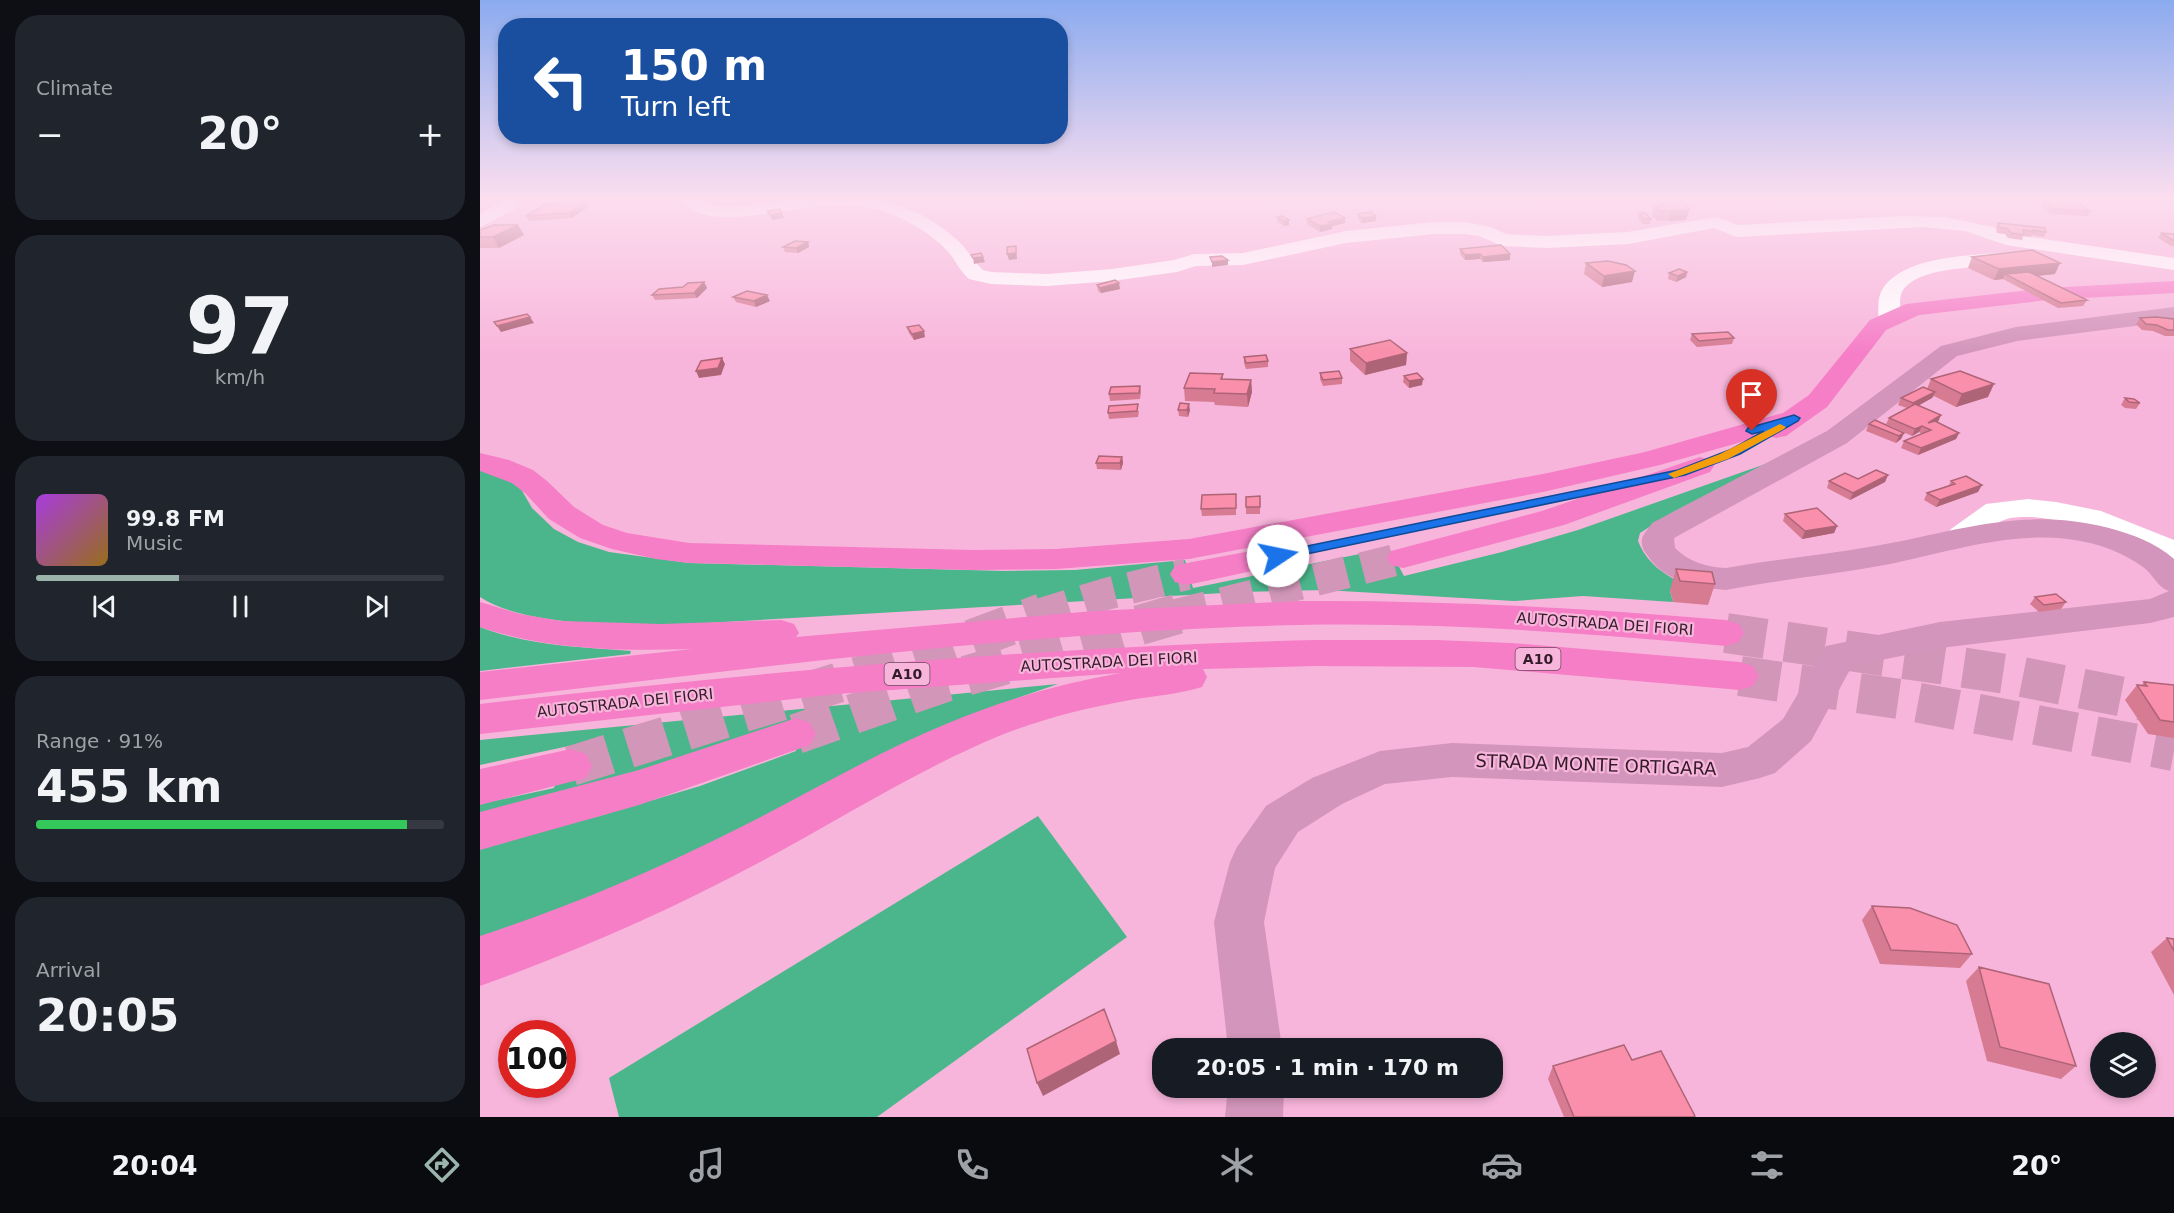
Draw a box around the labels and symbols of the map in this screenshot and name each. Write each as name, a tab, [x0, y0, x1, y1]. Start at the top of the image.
pin	[1726, 369, 1777, 431]
position arrow	[1246, 524, 1310, 588]
street label: AUTOSTRADA DEI FIORI	[1516, 609, 1694, 639]
street label: AUTOSTRADA DEI FIORI	[1020, 648, 1198, 676]
road number: A10	[1516, 648, 1560, 670]
road number: A10	[884, 663, 930, 685]
street label: AUTOSTRADA DEI FIORI	[536, 685, 714, 721]
street label: STRADA MONTE ORTIGARA	[1475, 750, 1718, 779]
speed limit sign: 100	[498, 1020, 576, 1098]

